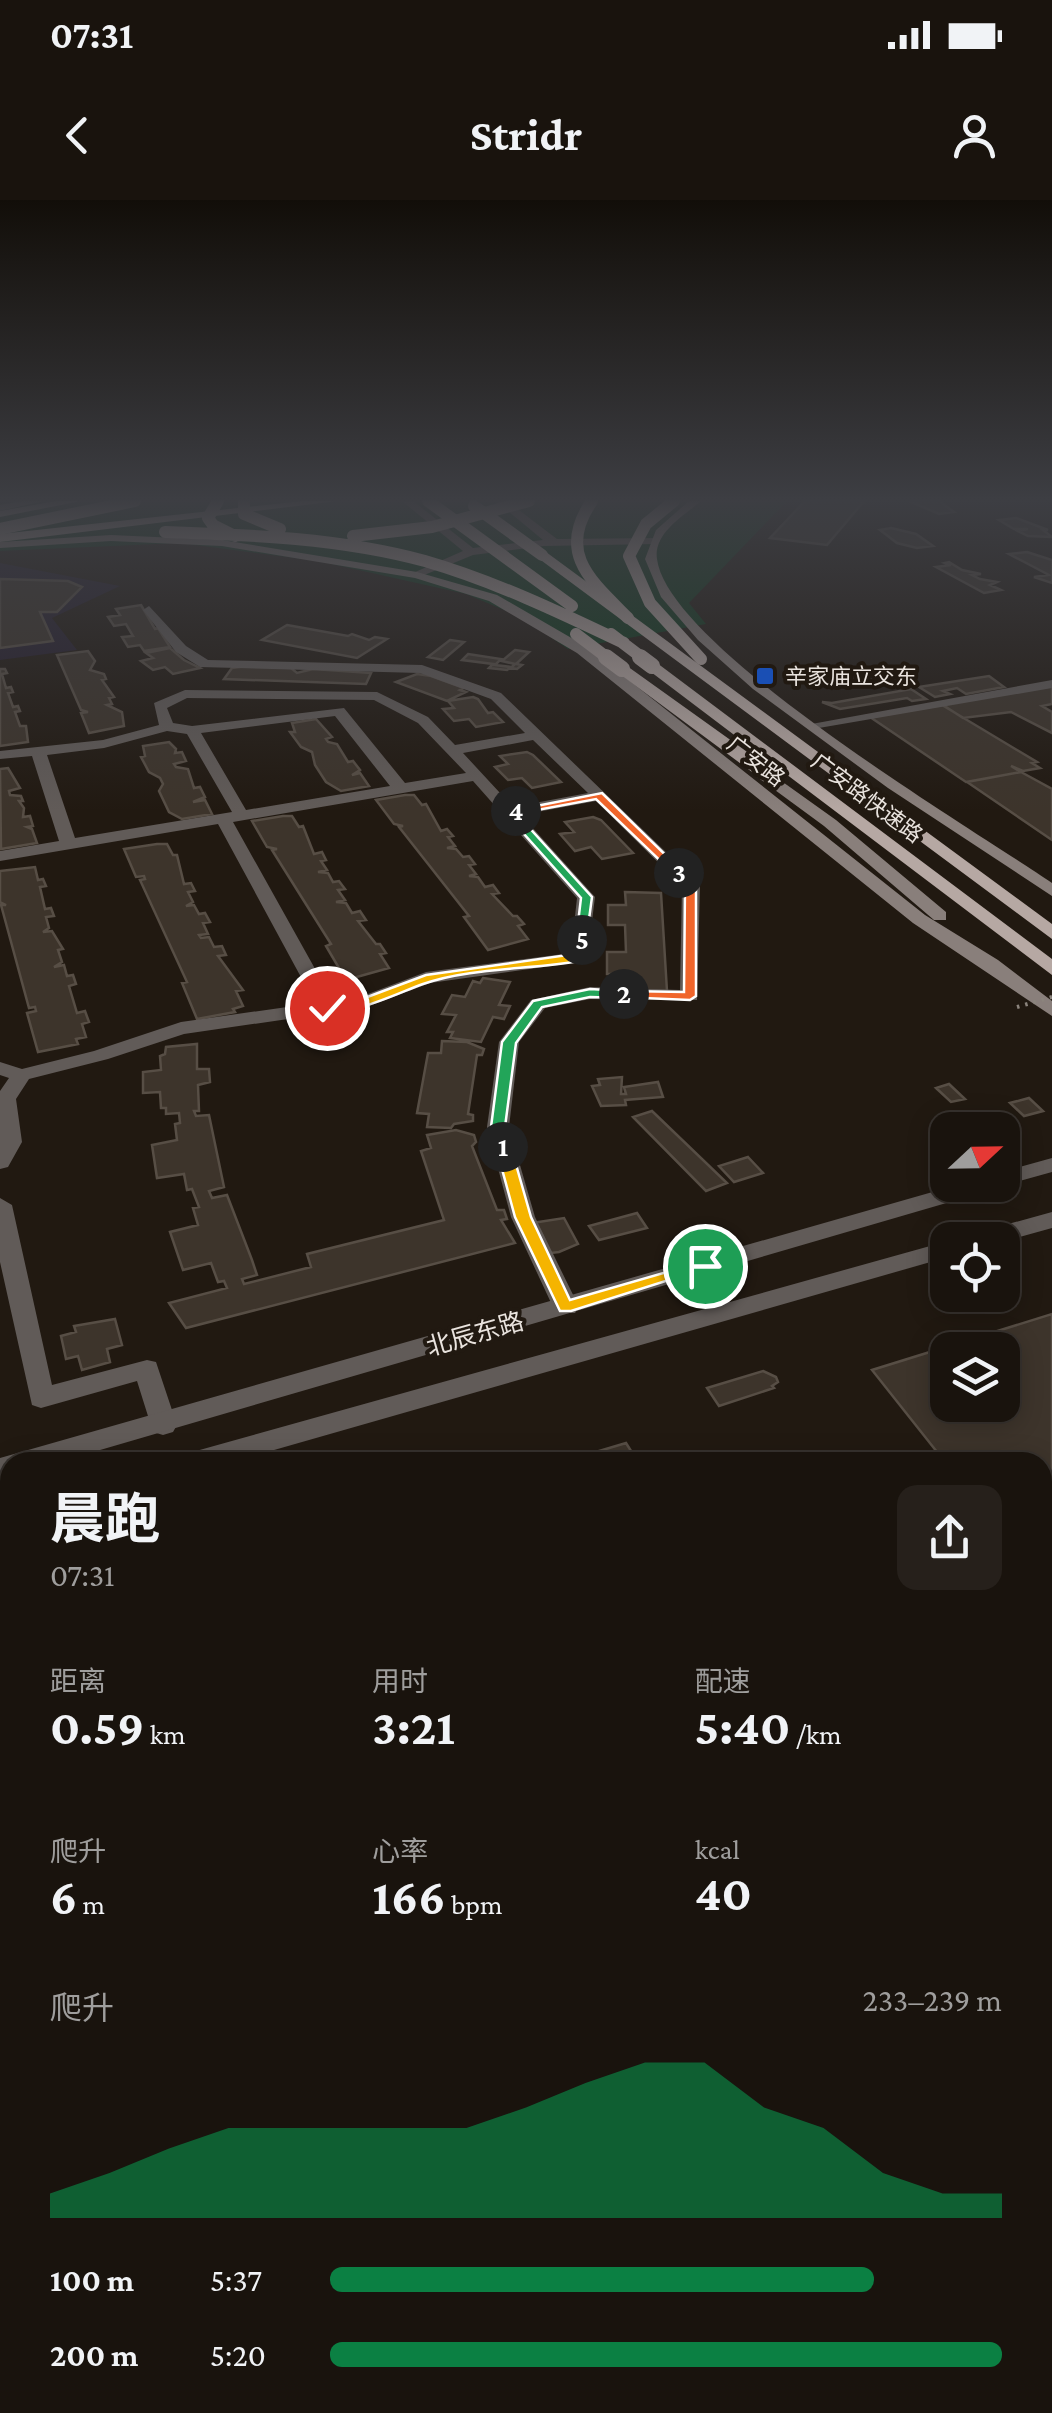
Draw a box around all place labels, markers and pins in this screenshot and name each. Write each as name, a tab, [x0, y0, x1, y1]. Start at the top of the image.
place label: 辛家庙立交东	[785, 664, 917, 689]
marker: 辛家庙立交东	[754, 665, 776, 687]
pin: 4	[491, 786, 541, 836]
pin: 3	[654, 848, 704, 898]
pin: 5	[557, 915, 607, 965]
pin	[285, 966, 370, 1051]
pin: 2	[599, 969, 649, 1019]
pin: 1	[478, 1122, 528, 1172]
pin	[663, 1224, 748, 1309]

